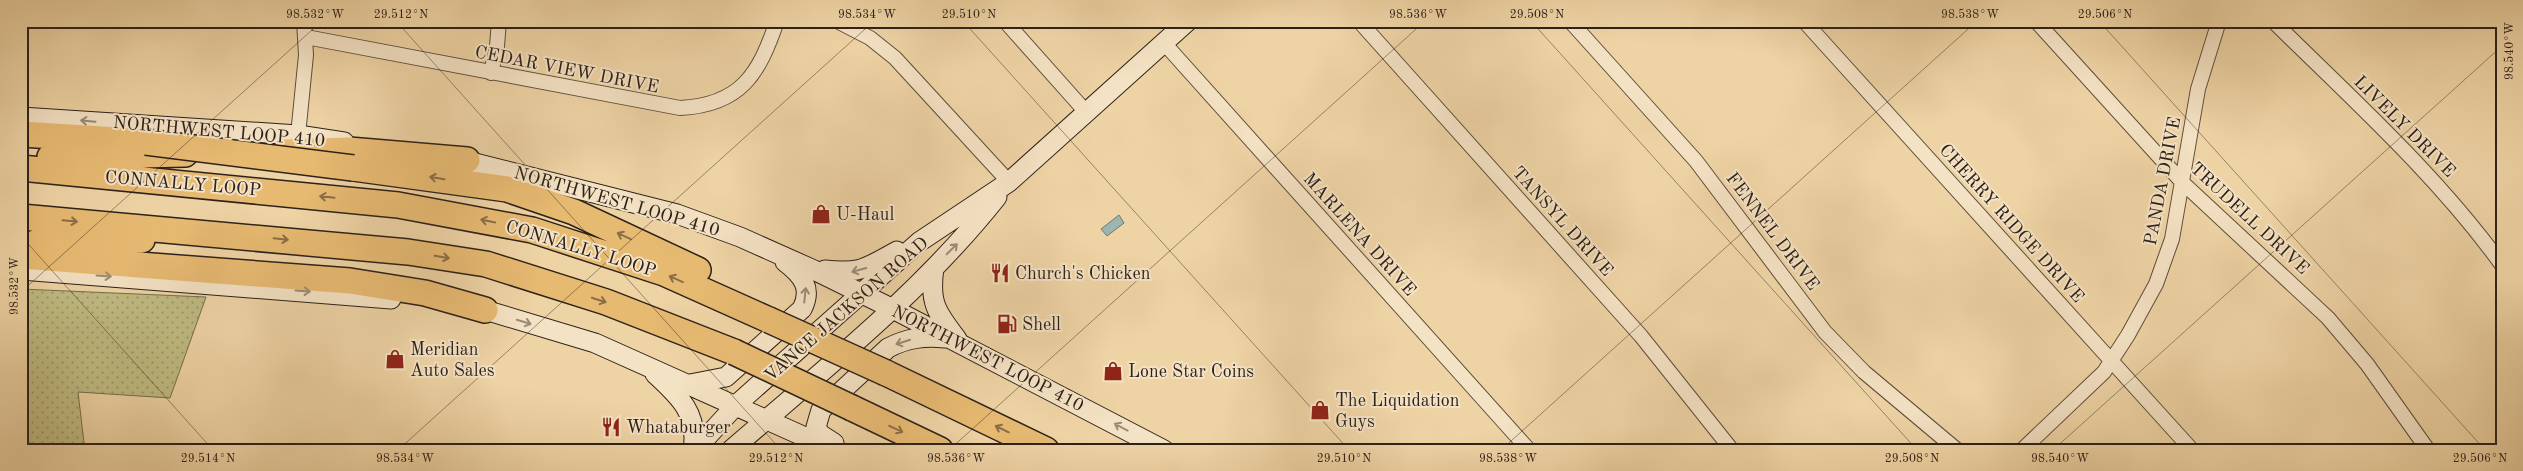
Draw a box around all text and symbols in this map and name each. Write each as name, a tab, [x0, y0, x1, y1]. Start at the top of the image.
text: 98.532°W	[286, 8, 344, 21]
text: 29.512°N	[374, 8, 428, 21]
text: 98.534°W	[838, 8, 896, 21]
text: 29.510°N	[942, 8, 996, 21]
text: 98.536°W	[1389, 8, 1447, 21]
text: 29.508°N	[1510, 8, 1564, 21]
text: 98.538°W	[1941, 8, 1999, 21]
text: 29.506°N	[2078, 8, 2132, 21]
text: 98.540°W	[2503, 22, 2516, 80]
street label: CEDAR VIEW DRIVE	[473, 43, 660, 97]
street label: LIVELY DRIVE	[2350, 73, 2458, 181]
street label: NORTHWEST LOOP 410	[112, 114, 326, 150]
street label: PANDA DRIVE	[2142, 115, 2184, 247]
one-way arrow	[80, 116, 96, 126]
street label: CHERRY RIDGE DRIVE	[1935, 141, 2087, 306]
street label: TRUDELL DRIVE	[2186, 159, 2312, 278]
street label: TANSYL DRIVE	[1508, 163, 1616, 280]
street label: NORTHWEST LOOP 410	[512, 164, 722, 240]
street label: CONNALLY LOOP	[104, 168, 262, 200]
street label: FENNEL DRIVE	[1722, 169, 1822, 294]
street label: MARLENA DRIVE	[1299, 170, 1419, 300]
one-way arrow	[429, 173, 445, 183]
one-way arrow	[319, 192, 335, 202]
shop icon: U-Haul	[810, 203, 832, 225]
place label: U-Haul	[836, 206, 894, 224]
one-way arrow	[480, 216, 496, 226]
one-way arrow	[62, 217, 78, 226]
street label: CONNALLY LOOP	[503, 217, 658, 280]
one-way arrow	[617, 230, 632, 240]
street label: VANCE JACKSON ROAD	[761, 234, 932, 386]
one-way arrow	[272, 235, 288, 244]
one-way arrow	[946, 243, 958, 256]
one-way arrow	[434, 253, 450, 263]
text: 98.532°W	[8, 257, 21, 315]
restaurant icon: Church's Chicken	[989, 262, 1011, 284]
one-way arrow	[852, 265, 868, 275]
place label: Church's Chicken	[1015, 265, 1151, 283]
one-way arrow	[96, 271, 112, 281]
one-way arrow	[669, 273, 684, 283]
one-way arrow	[294, 287, 310, 296]
one-way arrow	[801, 288, 810, 304]
one-way arrow	[590, 295, 606, 305]
street label: NORTHWEST LOOP 410	[889, 303, 1087, 415]
fuel station icon: Shell	[996, 313, 1018, 335]
place label: Shell	[1022, 316, 1061, 334]
one-way arrow	[516, 317, 532, 327]
one-way arrow	[895, 337, 911, 347]
place label: Meridian Auto Sales	[410, 341, 495, 380]
shop icon: Meridian Auto Sales	[384, 348, 406, 370]
shop icon: Lone Star Coins	[1102, 360, 1124, 382]
place label: Lone Star Coins	[1128, 363, 1254, 381]
place label: The Liquidation Guys	[1335, 392, 1460, 431]
shop icon: The Liquidation Guys	[1309, 399, 1331, 421]
restaurant icon: Whataburger	[600, 416, 622, 438]
place label: Whataburger	[626, 419, 731, 437]
one-way arrow	[1114, 422, 1129, 431]
one-way arrow	[995, 423, 1010, 433]
one-way arrow	[888, 424, 903, 434]
text: 29.514°N	[181, 452, 235, 465]
text: 98.534°W	[376, 452, 434, 465]
text: 29.512°N	[749, 452, 803, 465]
text: 98.536°W	[927, 452, 985, 465]
text: 29.510°N	[1317, 452, 1371, 465]
text: 98.538°W	[1479, 452, 1537, 465]
text: 29.508°N	[1885, 452, 1939, 465]
text: 98.540°W	[2031, 452, 2089, 465]
text: 29.506°N	[2453, 452, 2507, 465]

